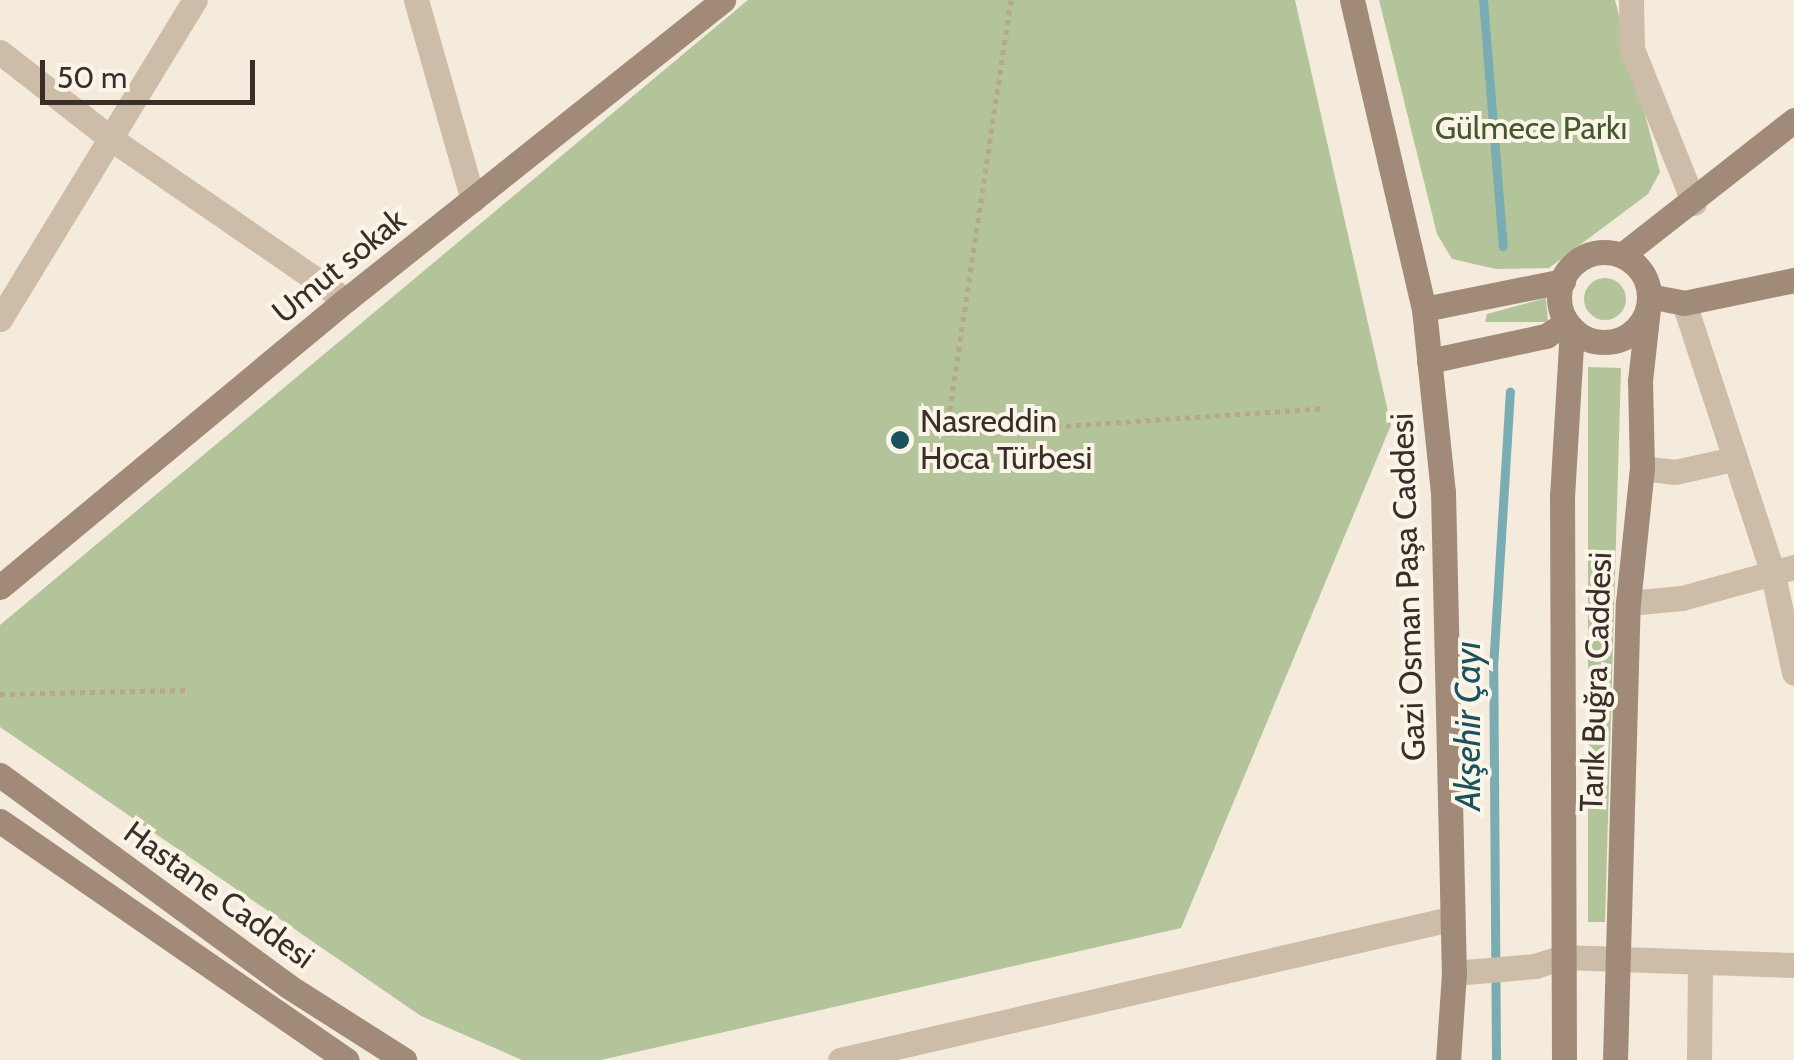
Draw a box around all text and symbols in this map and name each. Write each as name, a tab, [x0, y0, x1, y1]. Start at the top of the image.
scale bar	[45, 40, 260, 102]
text: 50 m	[57, 59, 127, 96]
park label: Gülmece Parkı	[1435, 109, 1627, 147]
street label: Umut sokak	[265, 201, 413, 331]
place label: Nasreddin Hoca Türbesi	[920, 403, 1092, 478]
street label: Gazi Osman Paşa Caddesi	[1383, 412, 1433, 762]
marker: Nasreddin Hoca Türbesi	[889, 429, 911, 451]
street label: Tarık Buğra Caddesi	[1572, 551, 1620, 813]
water label: Akşehir Çayı	[1447, 641, 1489, 811]
street label: Hastane Caddesi	[116, 813, 322, 977]

